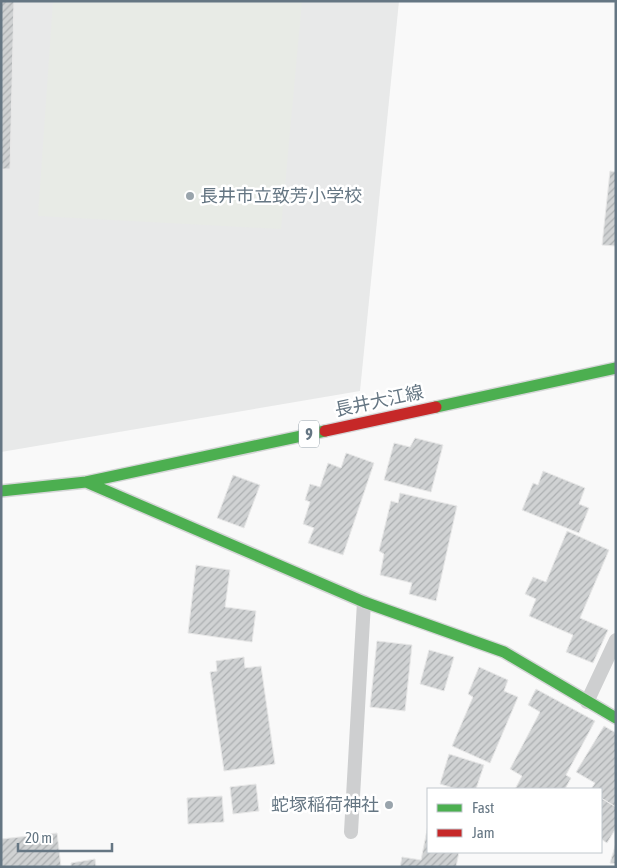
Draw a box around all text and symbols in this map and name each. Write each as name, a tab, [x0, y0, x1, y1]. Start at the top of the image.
place label: 長井市立致芳小学校	[200, 185, 362, 206]
marker: 長井市立致芳小学校	[184, 190, 196, 202]
street label: 長井大江線	[333, 381, 425, 420]
road number: 9	[299, 420, 319, 448]
legend	[427, 788, 602, 853]
place label: 蛇塚稲荷神社	[271, 794, 379, 815]
marker: 蛇塚稲荷神社	[383, 799, 395, 811]
text: Fast	[472, 799, 494, 816]
scale bar	[18, 820, 111, 852]
text: Jam	[472, 824, 495, 841]
text: 20 m	[25, 829, 52, 846]

